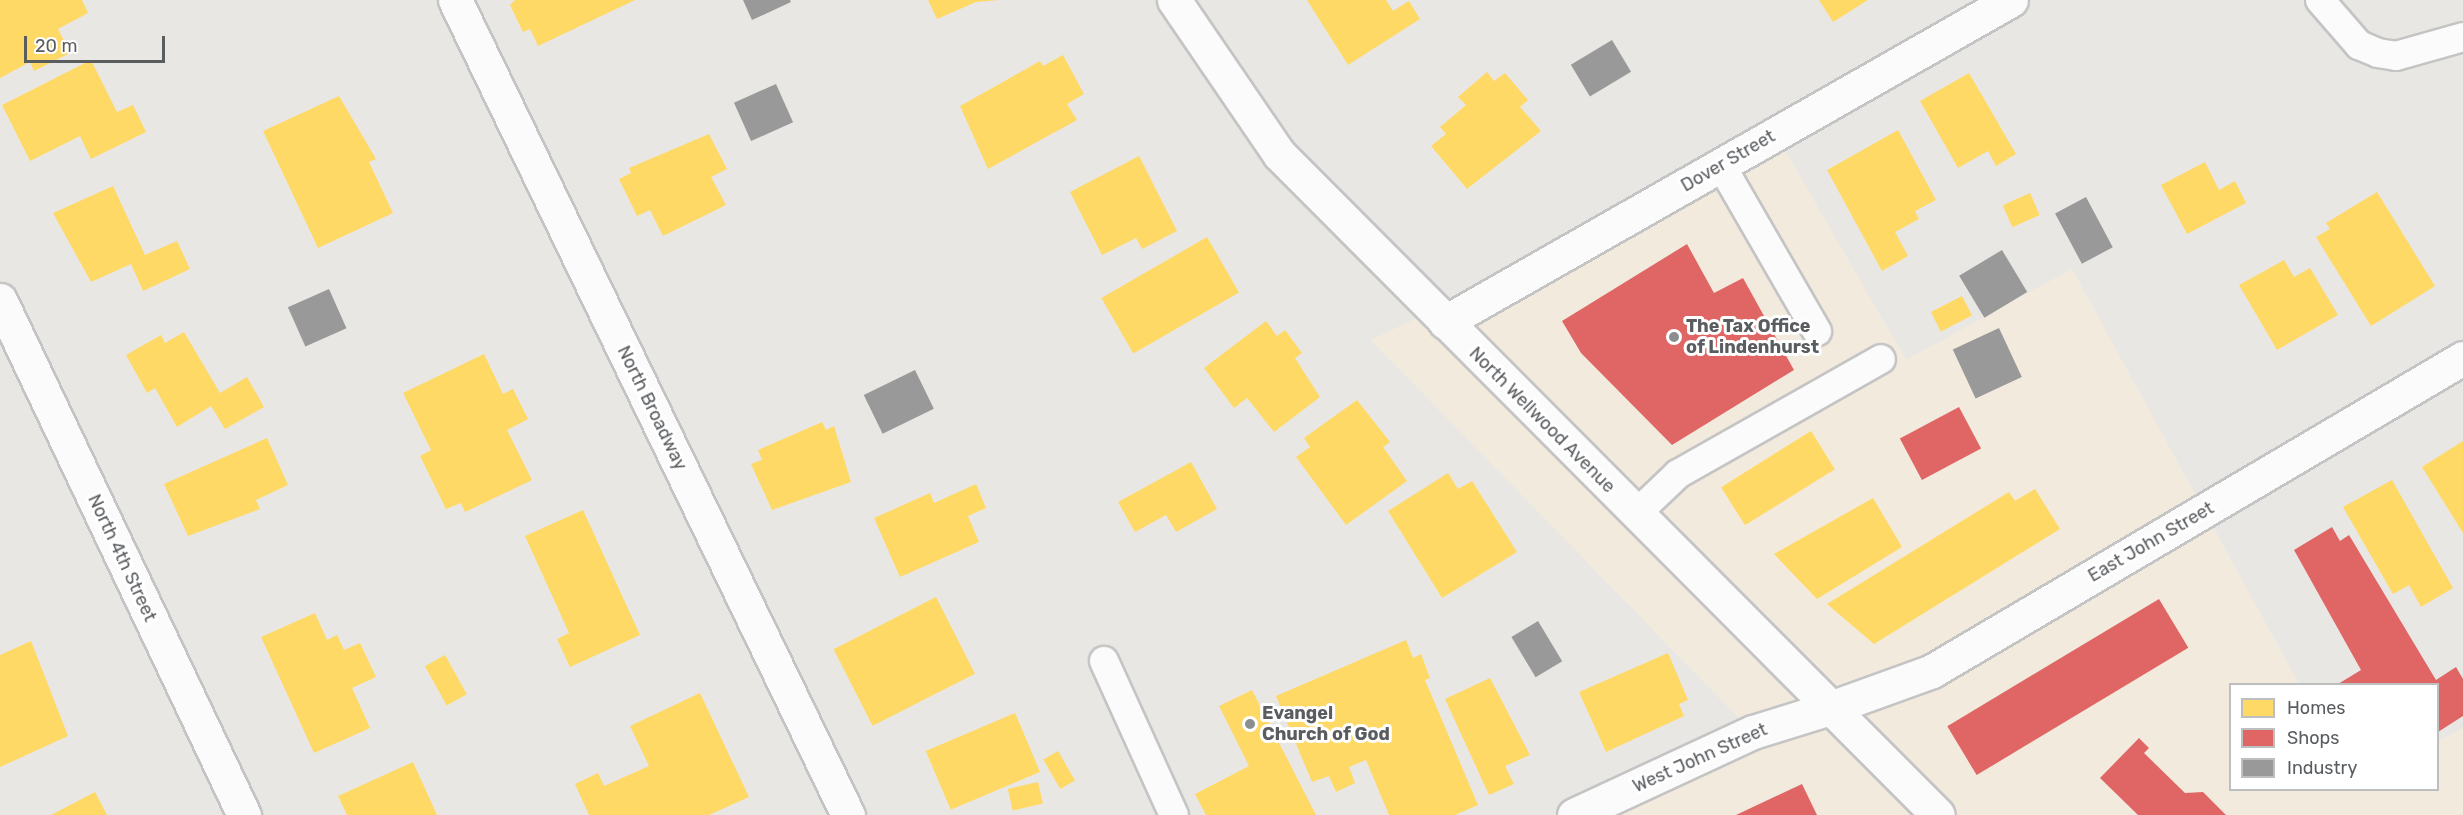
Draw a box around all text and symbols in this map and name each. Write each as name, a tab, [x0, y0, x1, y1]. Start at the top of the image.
scale bar	[27, 24, 168, 62]
text: 20 m	[35, 35, 77, 57]
street label: Dover Street	[1677, 125, 1779, 197]
place label: The Tax Office of Lindenhurst	[1686, 316, 1820, 358]
marker: The Tax Office of Lindenhurst	[1667, 330, 1681, 344]
street label: North Broadway	[613, 342, 691, 474]
street label: North Wellwood Avenue	[1464, 342, 1620, 498]
street label: North 4th Street	[83, 491, 161, 625]
street label: East John Street	[2084, 497, 2218, 587]
legend	[2229, 683, 2439, 791]
text: Homes	[2287, 697, 2345, 719]
place label: Evangel Church of God	[1262, 703, 1390, 746]
marker: Evangel Church of God	[1243, 717, 1257, 731]
street label: West John Street	[1629, 719, 1771, 797]
text: Shops	[2287, 727, 2339, 749]
text: Industry	[2287, 757, 2357, 779]

